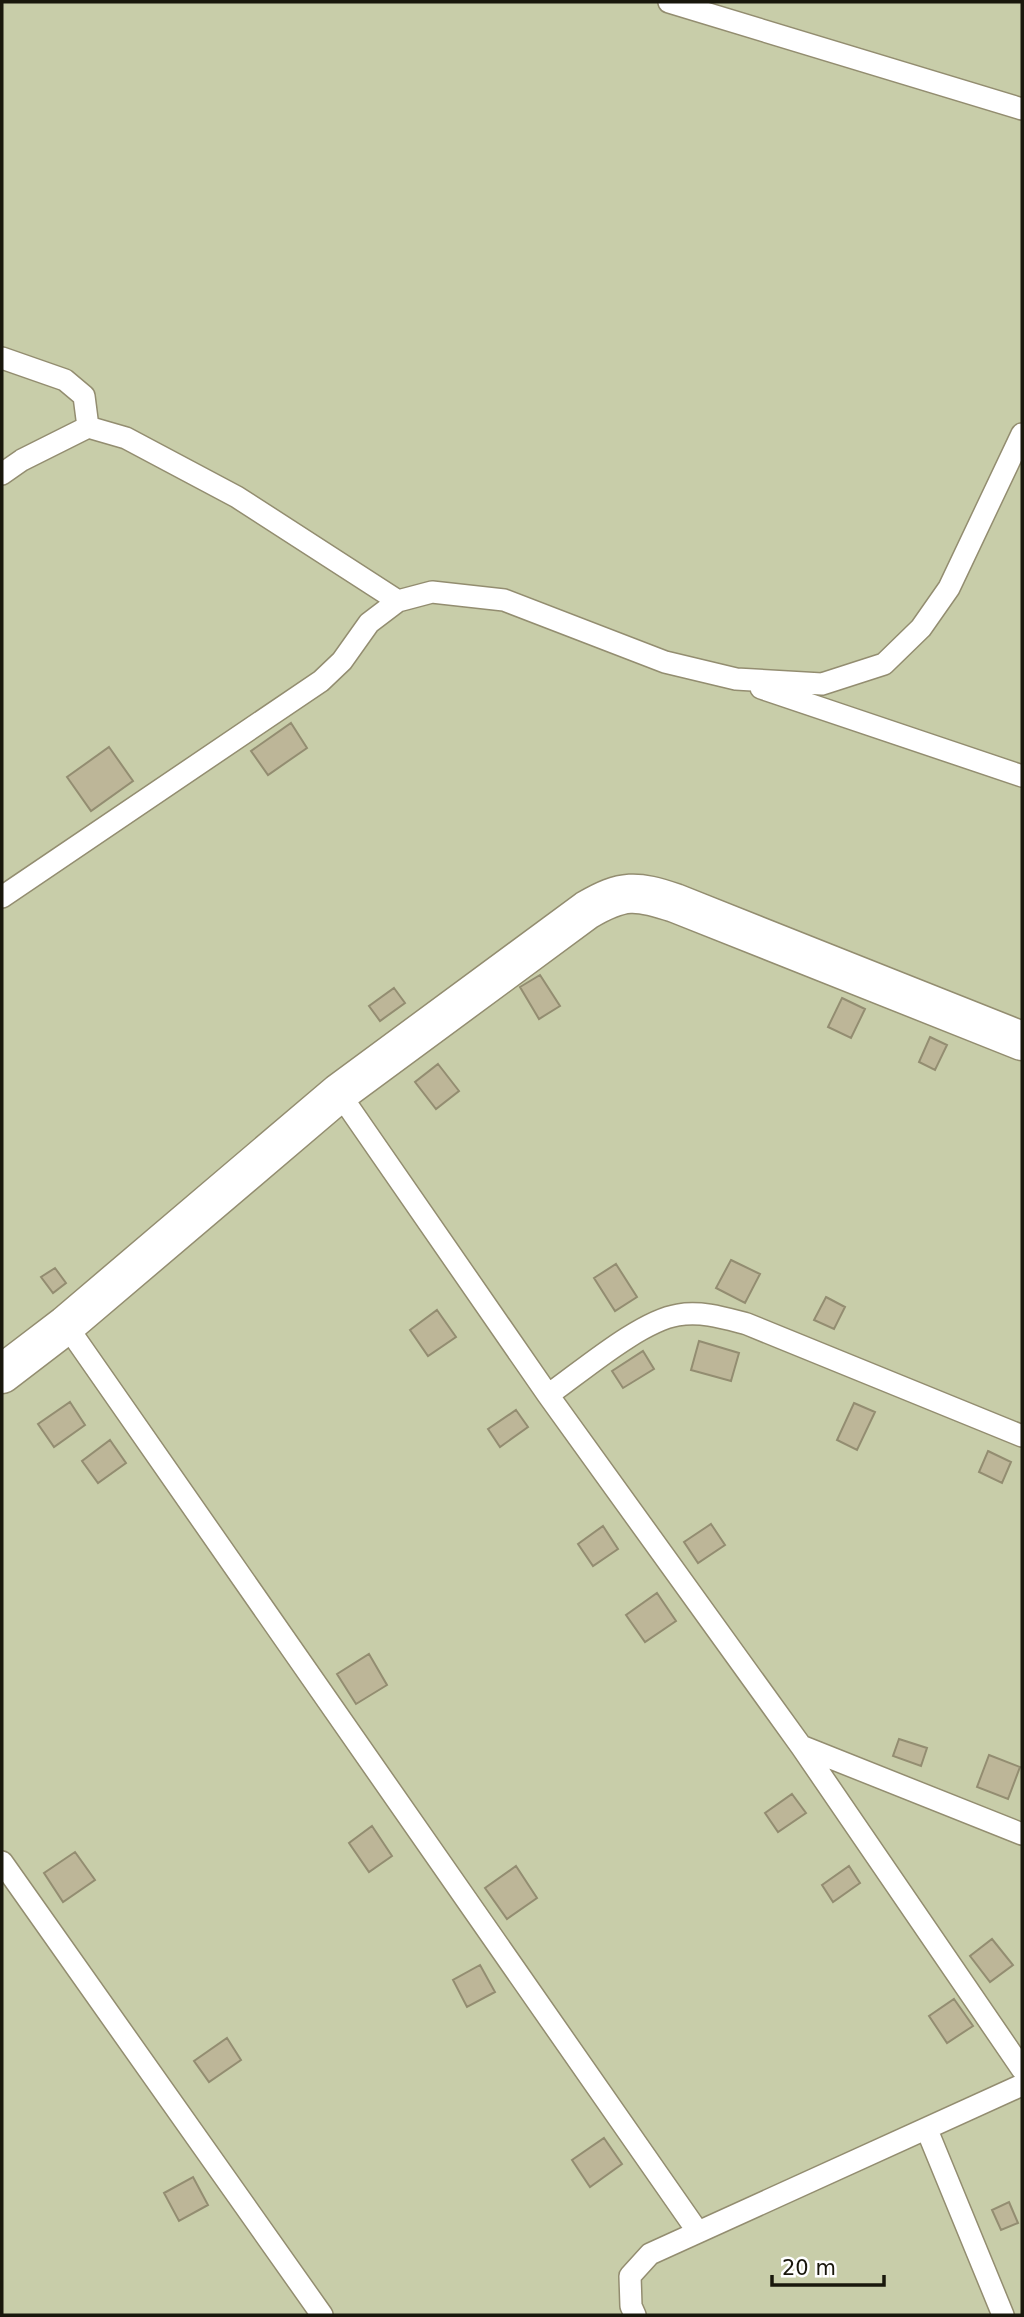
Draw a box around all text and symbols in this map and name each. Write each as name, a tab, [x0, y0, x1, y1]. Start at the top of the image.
scale bar	[772, 2244, 884, 2288]
text: 20 m	[782, 2256, 836, 2280]

